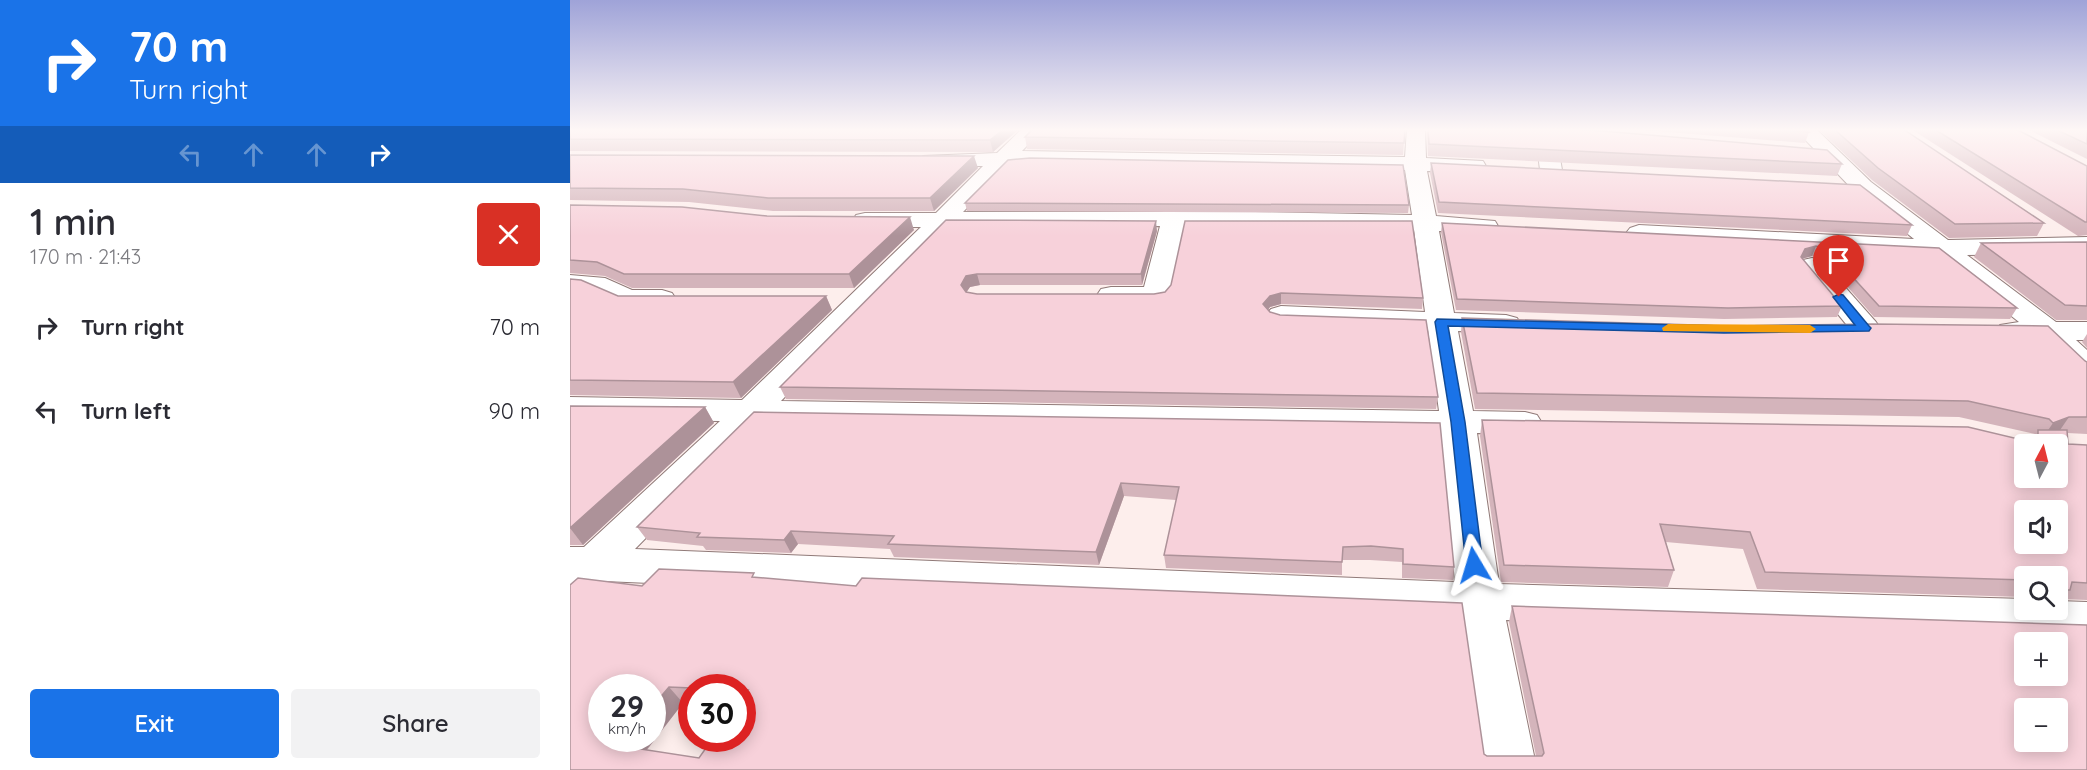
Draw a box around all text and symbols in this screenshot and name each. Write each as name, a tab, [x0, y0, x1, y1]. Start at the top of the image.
text: 70 m	[129, 20, 228, 73]
icon: right	[30, 24, 108, 102]
text: Turn right	[129, 72, 248, 106]
icon: left	[174, 138, 207, 171]
icon: ahead	[237, 138, 270, 171]
icon: ahead	[300, 138, 333, 171]
icon: right	[363, 138, 396, 171]
text: 1 min	[30, 199, 116, 244]
button: close	[477, 203, 540, 266]
pin	[1813, 235, 1864, 297]
text: 170 m · 21:43	[30, 244, 141, 269]
icon: arrive	[1822, 244, 1855, 277]
icon: right	[30, 311, 63, 344]
text: Turn right	[81, 313, 185, 341]
text: 70 m	[490, 313, 540, 341]
icon: left	[30, 395, 63, 428]
text: Turn left	[81, 397, 171, 425]
text: 90 m	[489, 397, 540, 425]
north arrow	[2014, 434, 2068, 488]
map controls	[2014, 434, 2068, 752]
button: sound	[2014, 500, 2068, 554]
position arrow	[1442, 533, 1506, 597]
button: search	[2014, 566, 2068, 620]
button: +	[2014, 632, 2068, 686]
speed limit sign: 30	[678, 674, 756, 752]
text: 29	[610, 687, 644, 725]
button: Exit	[30, 689, 279, 758]
button: Share	[291, 689, 540, 758]
button: −	[2014, 698, 2068, 752]
text: km/h	[608, 719, 646, 738]

